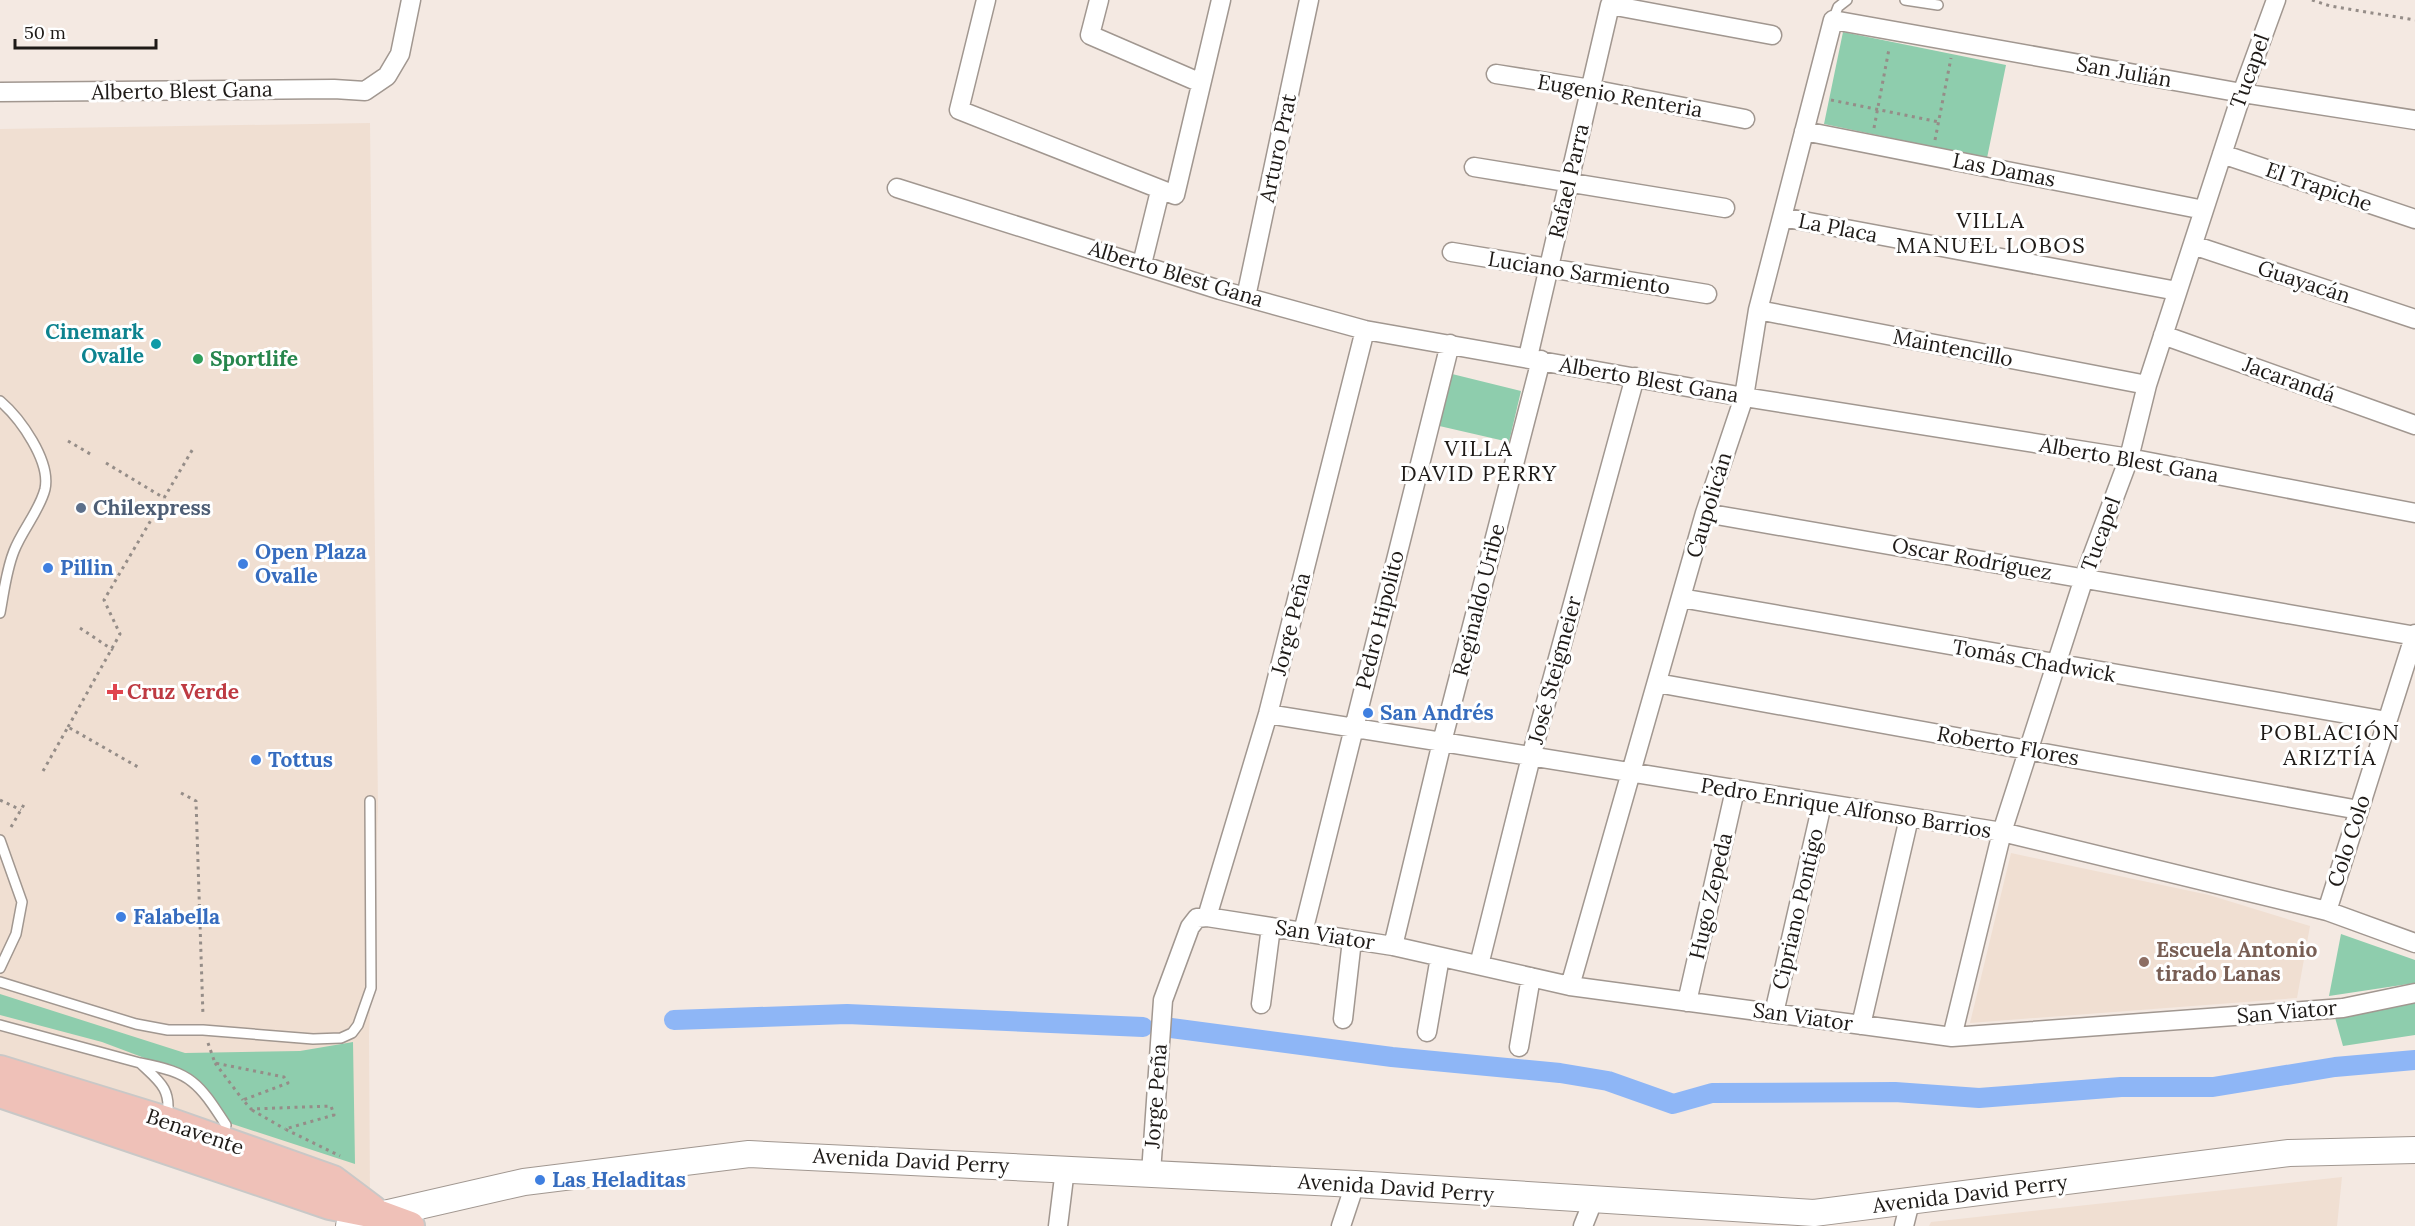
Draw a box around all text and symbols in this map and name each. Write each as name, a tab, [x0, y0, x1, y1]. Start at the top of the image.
scale bar	[15, 12, 156, 50]
text: 50 m	[24, 21, 66, 44]
street label: Tucapel	[2224, 30, 2275, 112]
street label: San Julián	[2074, 50, 2174, 93]
street label: Eugenio Renteria	[1535, 68, 1705, 123]
street label: Alberto Blest Gana	[90, 75, 273, 106]
street label: Arturo Prat	[1253, 90, 1302, 206]
street label: Rafael Parra	[1542, 121, 1595, 241]
street label: Las Damas	[1950, 146, 2058, 193]
street label: El Trapiche	[2262, 156, 2376, 217]
district label: VILLA MANUEL LOBOS	[1896, 206, 2086, 259]
street label: La Placa	[1796, 207, 1880, 248]
street label: Alberto Blest Gana	[1085, 234, 1267, 313]
street label: Luciano Sarmiento	[1486, 245, 1672, 300]
street label: Guayacán	[2254, 254, 2354, 309]
place label: Cinemark Ovalle	[45, 318, 145, 369]
street label: Maintencillo	[1891, 323, 2015, 372]
marker: Cinemark Ovalle	[149, 337, 163, 351]
place label: Sportlife	[210, 345, 298, 372]
street label: Alberto Blest Gana	[1556, 350, 1741, 409]
street label: Jacarandá	[2238, 350, 2339, 409]
marker: Sportlife	[191, 352, 205, 366]
street label: Alberto Blest Gana	[2036, 430, 2221, 489]
district label: VILLA DAVID PERRY	[1400, 434, 1558, 487]
street label: Caupolicán	[1680, 449, 1737, 561]
street label: Tucapel	[2075, 493, 2126, 575]
place label: Chilexpress	[93, 494, 211, 521]
marker: Chilexpress	[74, 501, 88, 515]
street label: Reginaldo Uribe	[1446, 521, 1511, 679]
street label: Oscar Rodríguez	[1890, 531, 2054, 586]
place label: Open Plaza Ovalle	[255, 538, 367, 589]
street label: Pedro Hipolito	[1349, 548, 1410, 692]
place label: Pillin	[60, 554, 114, 581]
marker: Open Plaza Ovalle	[236, 557, 250, 571]
marker: Pillin	[41, 561, 55, 575]
street label: Jorge Peña	[1264, 570, 1316, 679]
street label: José Steigmeier	[1522, 593, 1587, 748]
street label: Tomás Chadwick	[1950, 633, 2119, 688]
place label: Cruz Verde	[127, 678, 239, 705]
marker: Cruz Verde	[108, 685, 122, 699]
place label: San Andrés	[1380, 699, 1494, 726]
marker: San Andrés	[1361, 706, 1375, 720]
district label: POBLACIÓN ARIZTÍA	[2260, 718, 2400, 771]
street label: Roberto Flores	[1935, 720, 2081, 771]
place label: Tottus	[268, 746, 333, 773]
marker: Tottus	[249, 753, 263, 767]
street label: Pedro Enrique Alfonso Barrios	[1699, 771, 1993, 844]
street label: Colo Colo	[2321, 791, 2376, 890]
street label: Cipriano Pontigo	[1766, 826, 1829, 992]
street label: Hugo Zepeda	[1683, 830, 1738, 962]
place label: Falabella	[133, 903, 220, 930]
marker: Falabella	[114, 910, 128, 924]
street label: San Viator	[1273, 913, 1377, 956]
place label: Escuela Antonio tirado Lanas	[2156, 936, 2317, 987]
marker: Escuela Antonio tirado Lanas	[2137, 955, 2151, 969]
street label: San Viator	[2236, 994, 2338, 1029]
street label: San Viator	[1751, 996, 1855, 1037]
street label: Jorge Peña	[1138, 1043, 1173, 1150]
street label: Benavente	[143, 1102, 248, 1161]
street label: Avenida David Perry	[811, 1142, 1010, 1179]
place label: Las Heladitas	[552, 1166, 686, 1193]
street label: Avenida David Perry	[1296, 1167, 1495, 1208]
street label: Avenida David Perry	[1870, 1168, 2069, 1219]
marker: Las Heladitas	[533, 1173, 547, 1187]

